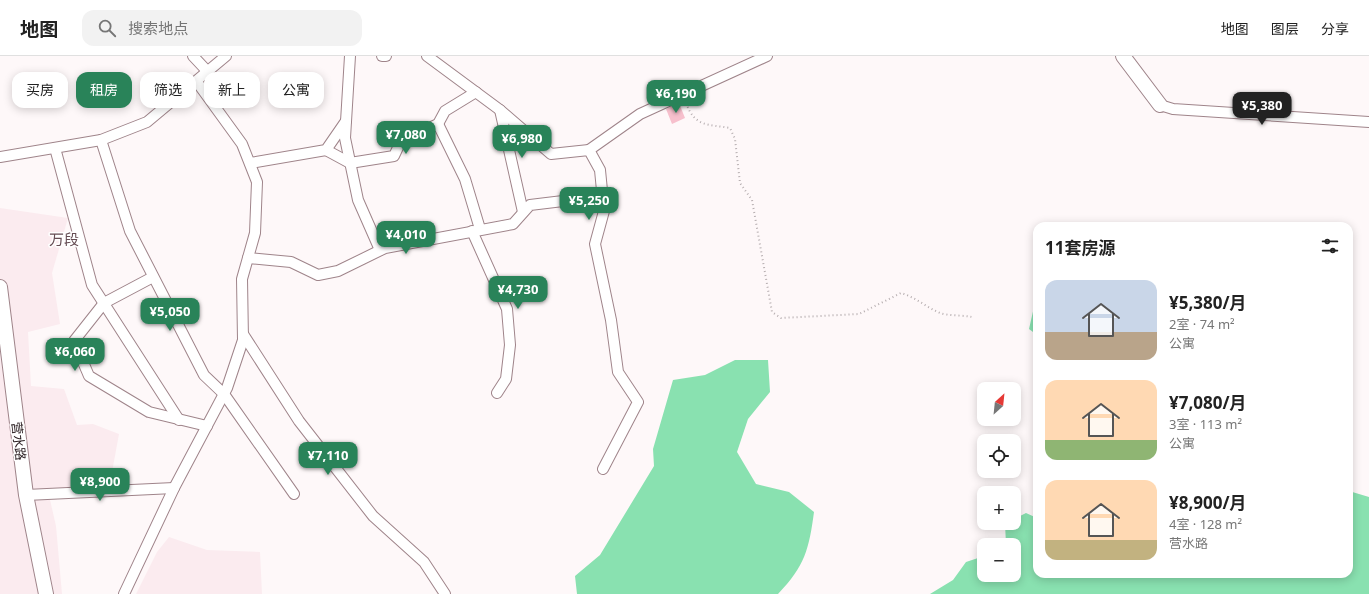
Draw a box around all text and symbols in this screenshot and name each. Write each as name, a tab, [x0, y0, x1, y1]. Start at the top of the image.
search box	[82, 10, 362, 46]
text: 地图	[20, 16, 58, 42]
icon: search	[96, 17, 118, 39]
text: 搜索地点	[128, 18, 188, 38]
text: 地图	[1221, 19, 1249, 38]
text: 图层	[1271, 19, 1299, 38]
text: 分享	[1321, 19, 1349, 38]
chip: 买房	[12, 72, 68, 108]
chip: 租房	[76, 72, 132, 108]
chip: 筛选	[140, 72, 196, 108]
chip: 新上	[204, 72, 260, 108]
chip: 公寓	[268, 72, 324, 108]
pin: ¥6,190	[643, 80, 709, 114]
text: ¥6,190	[656, 84, 696, 102]
pin: ¥5,380	[1229, 92, 1295, 126]
text: ¥5,380	[1242, 96, 1282, 114]
pin: ¥7,080	[373, 121, 439, 155]
text: ¥7,080	[386, 125, 426, 143]
pin: ¥6,980	[489, 125, 555, 159]
text: ¥6,980	[502, 129, 542, 147]
pin: ¥5,250	[556, 187, 622, 221]
text: ¥5,250	[569, 191, 609, 209]
pin: ¥4,010	[373, 221, 439, 255]
text: ¥4,010	[386, 225, 426, 243]
district label: 万段	[49, 229, 79, 249]
icon: filters	[1319, 235, 1341, 257]
text: 11套房源	[1045, 236, 1115, 259]
pin: ¥4,730	[485, 276, 551, 310]
text: ¥4,730	[498, 280, 538, 298]
text: ¥5,380/月	[1169, 291, 1247, 314]
icon: home	[1077, 296, 1125, 344]
pin: ¥5,050	[137, 298, 203, 332]
text: ¥5,050	[150, 302, 190, 320]
text: 2室 · 74 m²	[1169, 315, 1235, 333]
text: 公寓	[1169, 334, 1195, 352]
pin: ¥6,060	[42, 338, 108, 372]
text: ¥6,060	[55, 342, 95, 360]
north arrow	[977, 382, 1021, 426]
map controls	[977, 382, 1021, 582]
text: ¥7,080/月	[1169, 391, 1247, 414]
icon: home	[1077, 396, 1125, 444]
text: 3室 · 113 m²	[1169, 415, 1242, 433]
street label: 营水路	[8, 421, 30, 461]
button: locate	[977, 434, 1021, 478]
text: 公寓	[1169, 434, 1195, 452]
pin: ¥7,110	[295, 442, 361, 476]
text: ¥7,110	[308, 446, 348, 464]
pin: ¥8,900	[67, 468, 133, 502]
text: ¥8,900	[80, 472, 120, 490]
button: +	[977, 486, 1021, 530]
text: ¥8,900/月	[1169, 491, 1247, 514]
icon: home	[1077, 496, 1125, 544]
text: 4室 · 128 m²	[1169, 515, 1242, 533]
text: 营水路	[1169, 534, 1208, 552]
button: −	[977, 538, 1021, 582]

